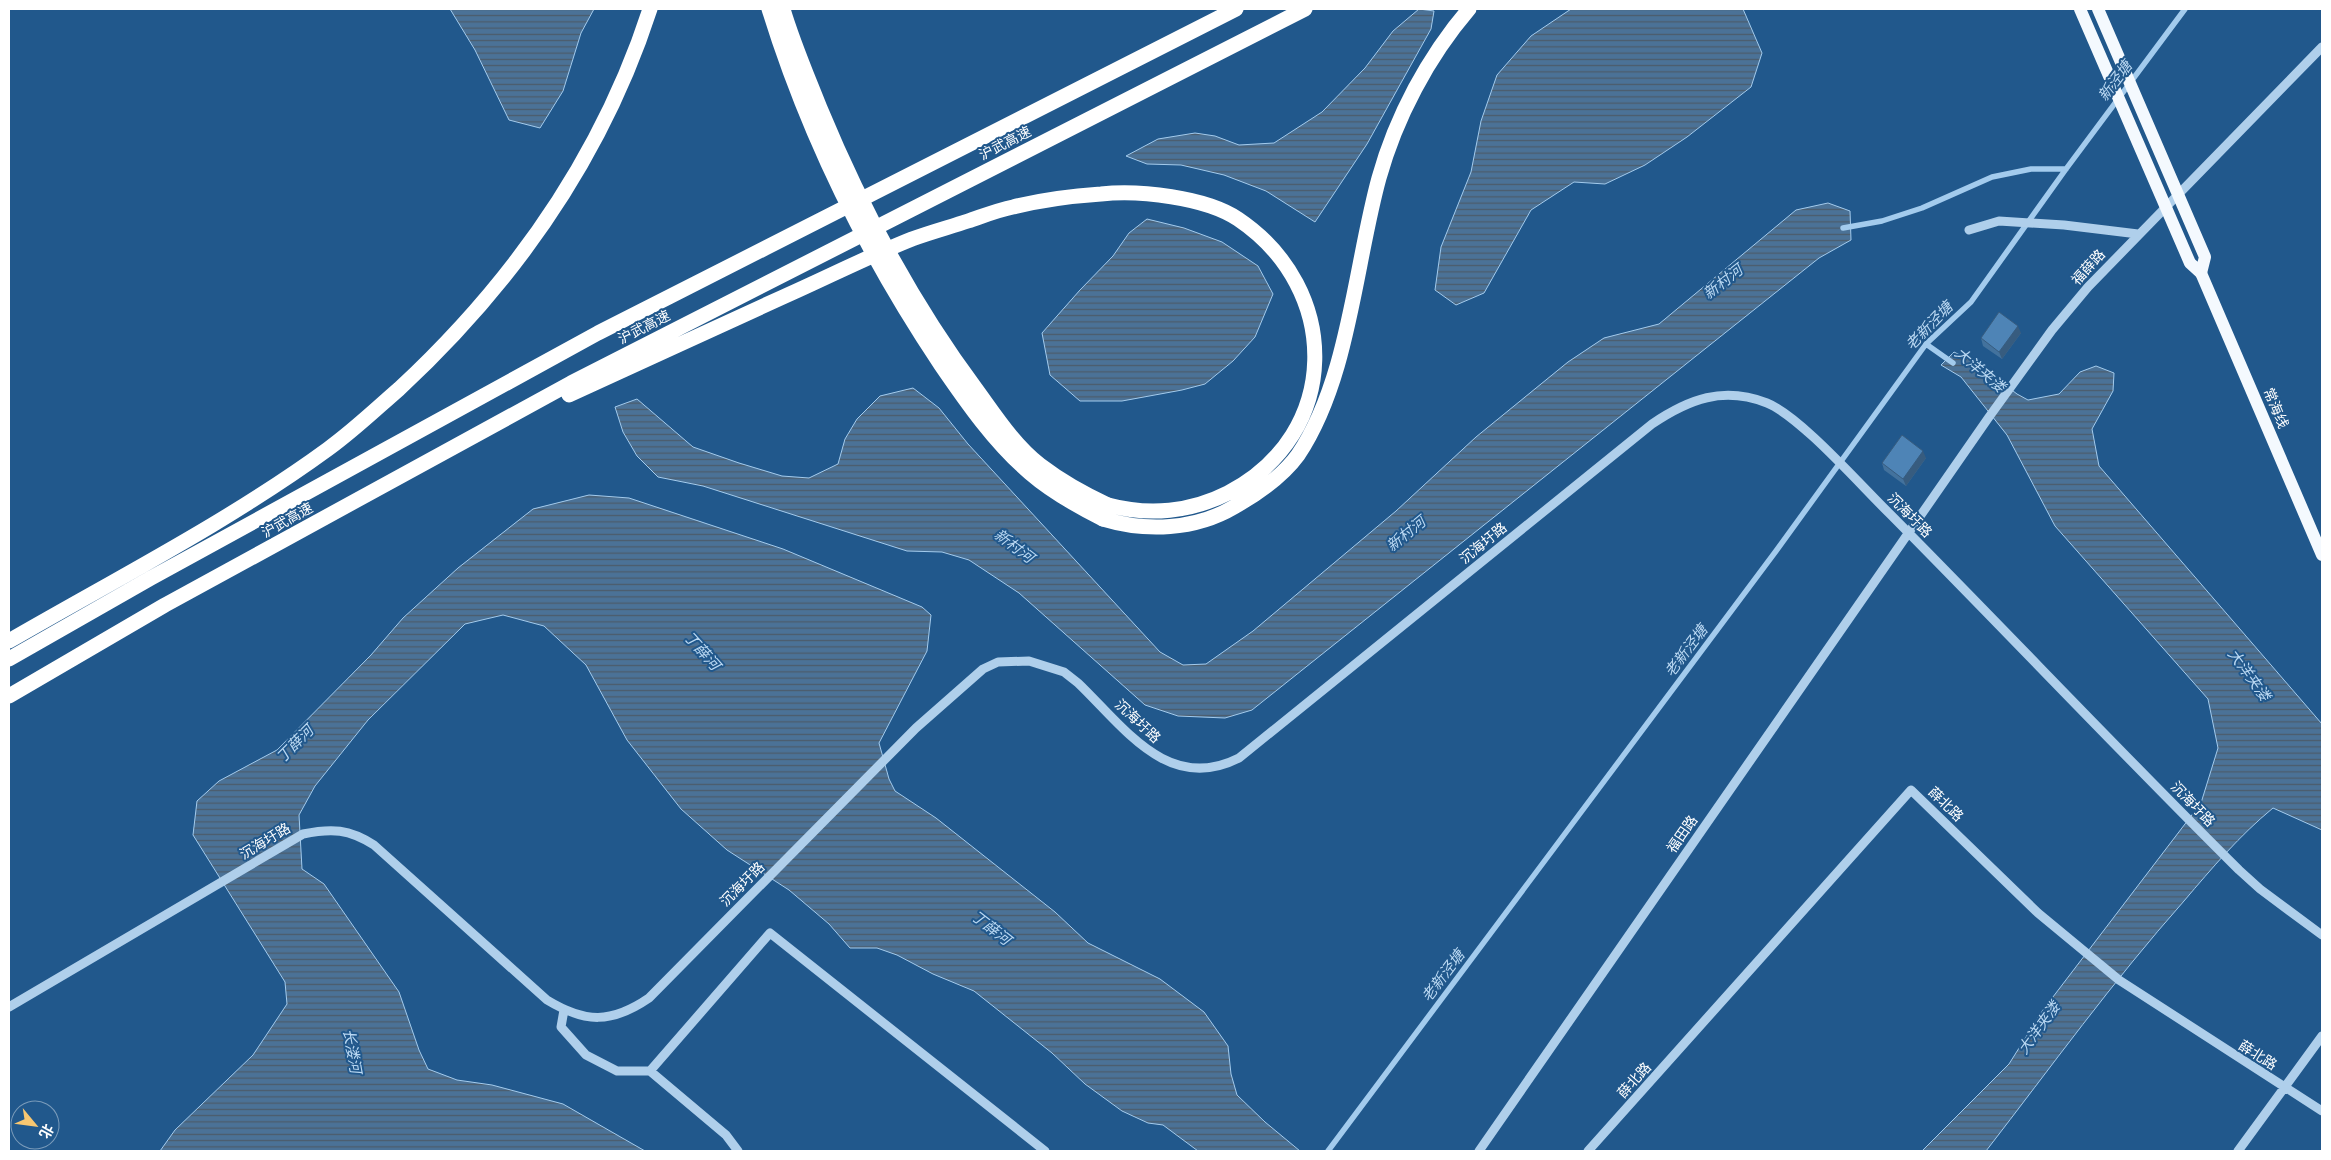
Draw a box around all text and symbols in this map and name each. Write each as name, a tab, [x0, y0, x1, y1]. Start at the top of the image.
water label: 新泾塘	[2094, 55, 2137, 104]
street label: 沪武高速	[976, 123, 1034, 163]
street label: 福薛路	[2068, 246, 2108, 288]
water label: 新村河	[1700, 259, 1748, 302]
water label: 老新泾塘	[1902, 296, 1958, 353]
street label: 沪武高速	[615, 307, 673, 347]
water label: 大洋夹溇	[1952, 344, 2010, 397]
street label: 常海线	[2260, 386, 2292, 430]
street label: 沉海圩路	[1885, 490, 1935, 540]
street label: 沪武高速	[259, 499, 315, 541]
water label: 新村河	[1383, 511, 1431, 554]
street label: 沉海圩路	[1456, 519, 1510, 567]
water label: 新村河	[991, 525, 1040, 568]
water label: 老新泾塘	[1661, 619, 1712, 680]
water label: 丁薛河	[681, 628, 726, 675]
water label: 大洋夹溇	[2225, 645, 2275, 706]
street label: 沉海圩路	[1112, 696, 1164, 746]
water label: 丁薛河	[273, 720, 319, 766]
street label: 沉海圩路	[2168, 778, 2218, 830]
street label: 薛北路	[1925, 784, 1967, 824]
street label: 福田路	[1663, 812, 1701, 856]
street label: 沉海圩路	[237, 820, 293, 862]
street label: 沉海圩路	[717, 859, 767, 909]
water label: 丁薛河	[968, 907, 1017, 950]
water label: 老新泾塘	[1418, 944, 1469, 1005]
water label: 大洋夹溇	[2014, 997, 2064, 1057]
water label: 长溇河	[340, 1027, 365, 1077]
street label: 薛北路	[2236, 1037, 2280, 1073]
street label: 薛北路	[1614, 1059, 1654, 1101]
north arrow	[10, 1100, 60, 1150]
text: 北	[36, 1121, 57, 1141]

